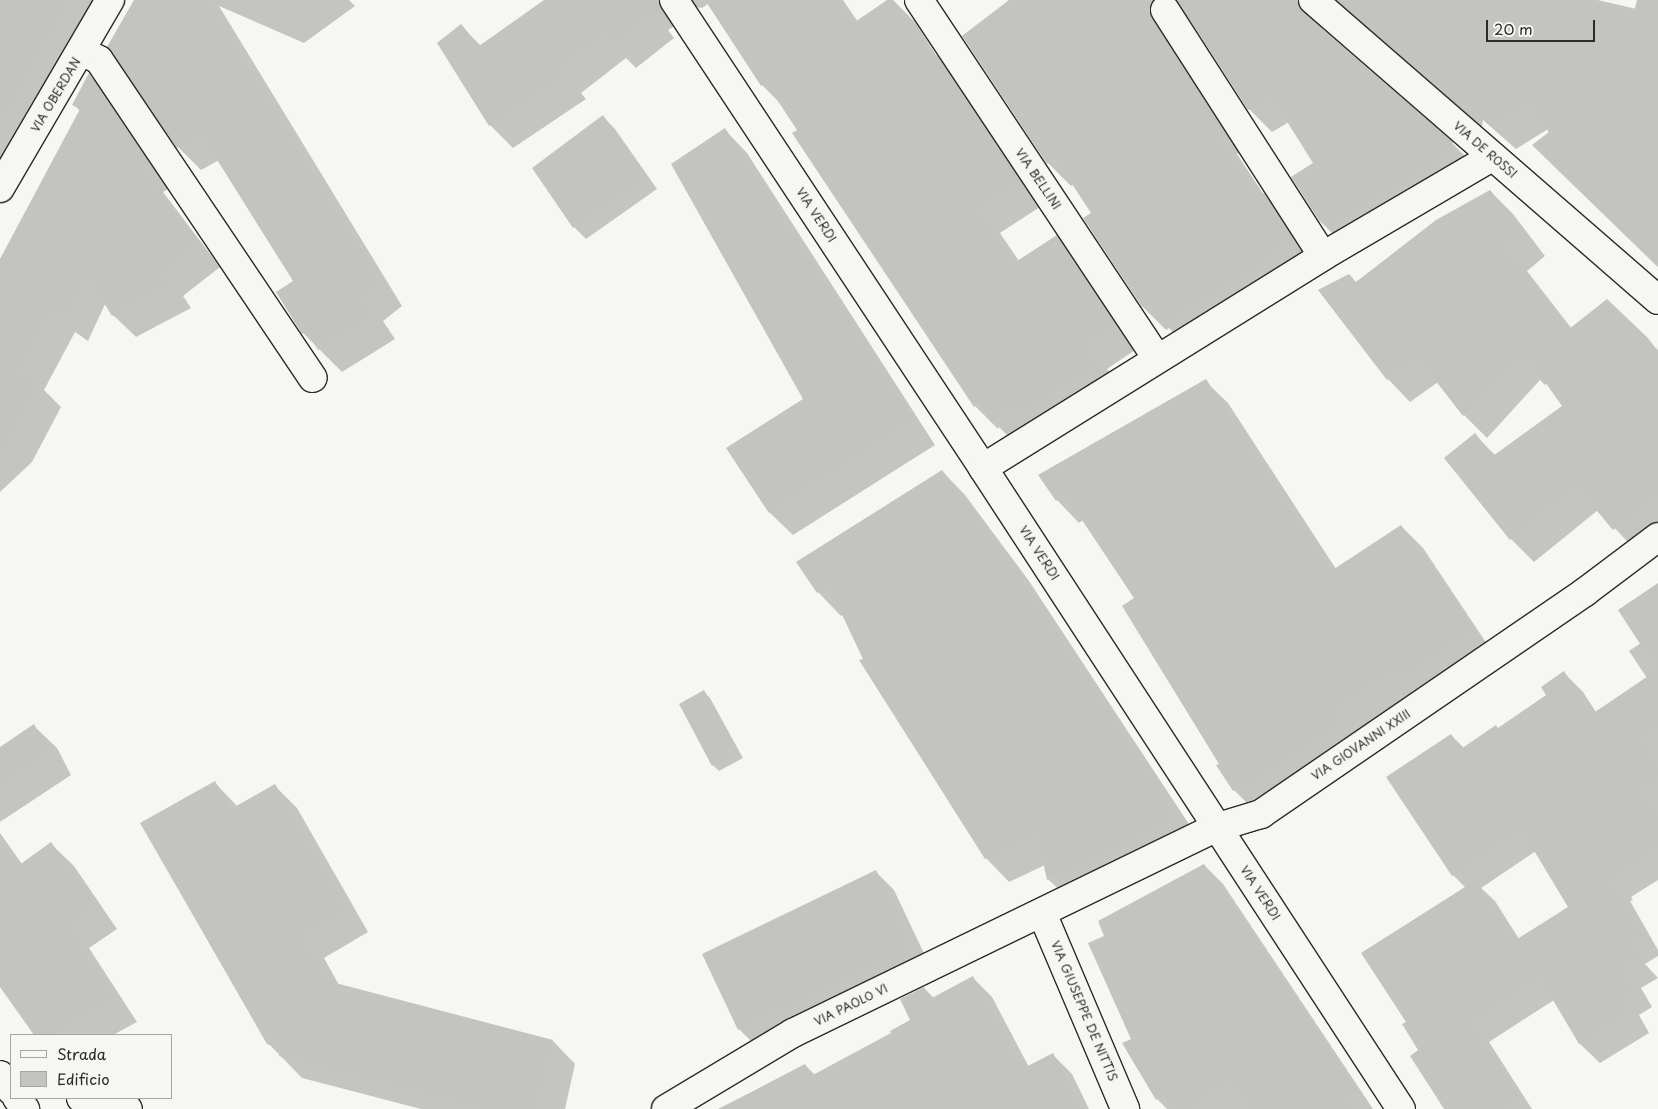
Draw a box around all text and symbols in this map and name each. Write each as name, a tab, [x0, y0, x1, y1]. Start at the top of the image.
scale bar	[1488, 10, 1597, 42]
text: 20 m	[1494, 17, 1533, 40]
street label: VIA OBERDAN	[28, 54, 84, 136]
street label: VIA DE ROSSI	[1449, 118, 1521, 182]
street label: VIA BELLINI	[1012, 146, 1064, 212]
street label: VIA VERDI	[793, 185, 839, 245]
street label: VIA VERDI	[1016, 523, 1062, 583]
street label: VIA GIOVANNI XXIII	[1309, 707, 1413, 783]
street label: VIA VERDI	[1237, 863, 1283, 923]
street label: VIA GIUSEPPE DE NITTIS	[1048, 939, 1120, 1083]
street label: VIA PAOLO VI	[811, 981, 891, 1029]
legend	[10, 1034, 172, 1099]
text: Strada	[57, 1042, 106, 1065]
text: Edificio	[57, 1067, 110, 1090]

